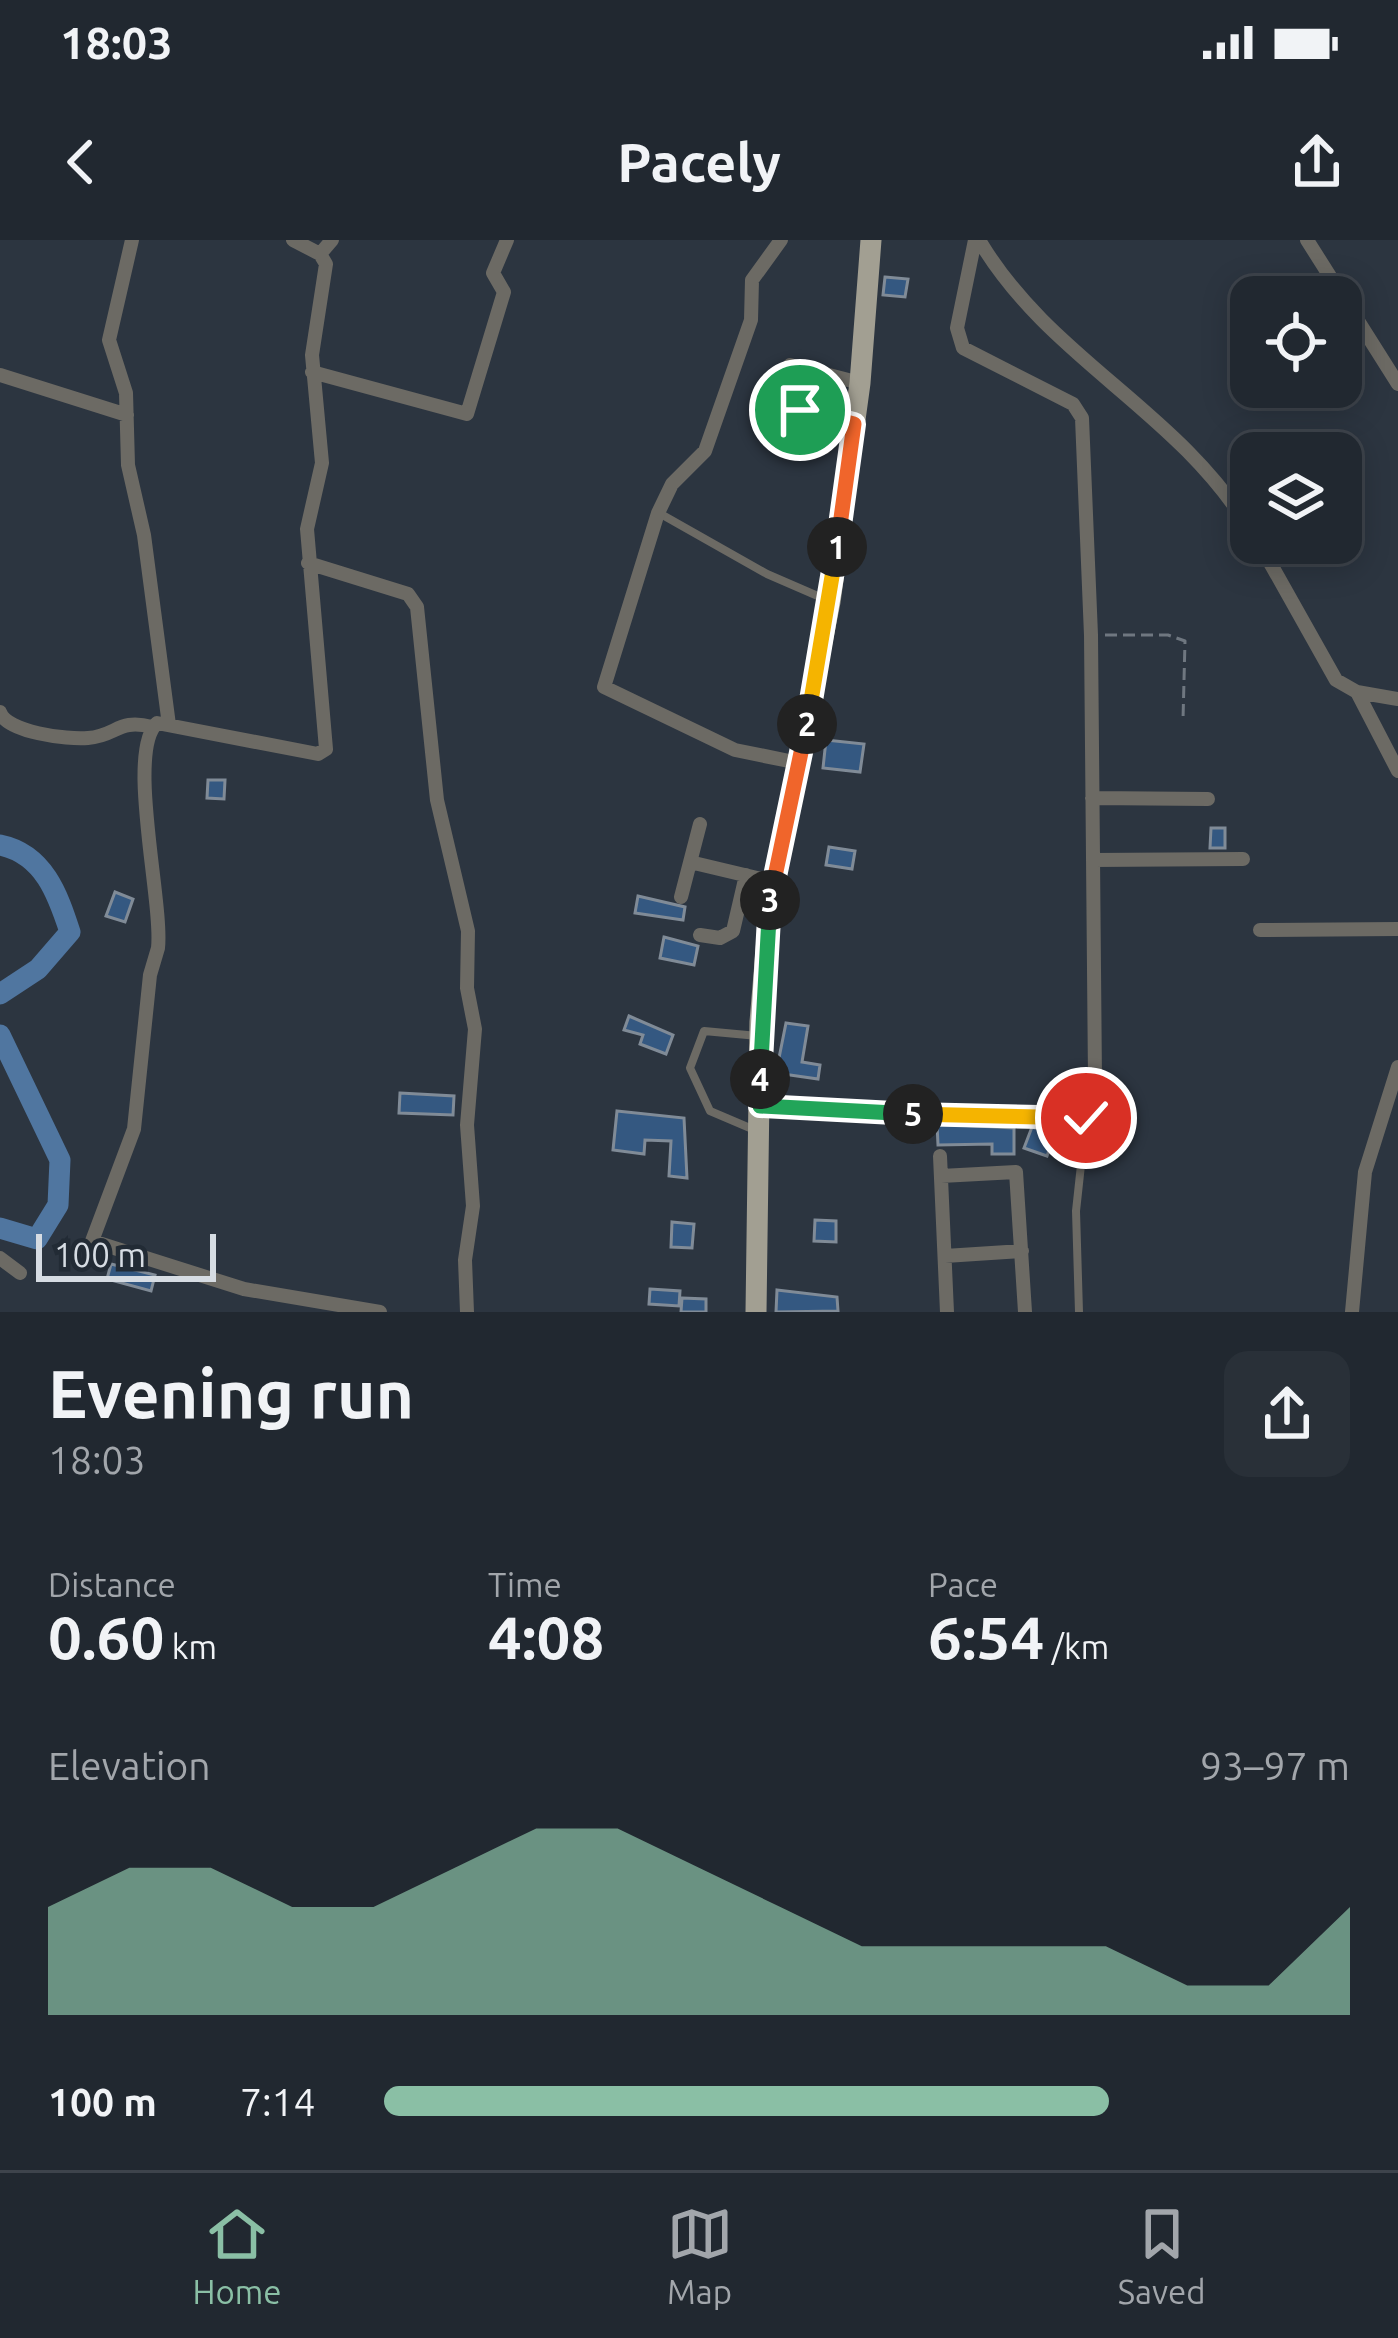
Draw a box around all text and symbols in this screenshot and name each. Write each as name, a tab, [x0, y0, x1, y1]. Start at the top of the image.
text: 18:03	[60, 17, 173, 68]
icon: back	[48, 129, 114, 195]
icon: share	[1284, 129, 1350, 195]
text: Pacely	[617, 132, 781, 192]
map controls	[1230, 276, 1362, 564]
button: locate	[1230, 276, 1362, 408]
pin	[749, 359, 851, 461]
icon: arrive	[767, 377, 833, 443]
button: layers	[1230, 432, 1362, 564]
pin: 1	[807, 517, 867, 577]
text: 1	[828, 528, 846, 565]
pin: 2	[777, 694, 837, 754]
text: 2	[798, 705, 816, 742]
pin: 3	[740, 870, 800, 930]
text: 3	[761, 881, 779, 918]
pin: 4	[730, 1049, 790, 1109]
text: 4	[751, 1060, 769, 1097]
pin	[1035, 1067, 1137, 1169]
pin: 5	[883, 1084, 943, 1144]
icon: check	[1053, 1085, 1119, 1151]
text: 5	[904, 1095, 922, 1132]
scale bar	[36, 1228, 216, 1281]
text: 100 m	[54, 1236, 146, 1273]
button: share	[1224, 1351, 1350, 1477]
text: Evening run	[48, 1356, 414, 1430]
text: 18:03	[48, 1438, 146, 1481]
text: Distance	[48, 1566, 176, 1603]
text: Time	[488, 1566, 562, 1603]
text: Pace	[928, 1566, 998, 1603]
text: 0.60	[48, 1603, 164, 1670]
text: 4:08	[488, 1603, 604, 1670]
text: 6:54	[928, 1603, 1044, 1670]
text: km	[164, 1628, 217, 1665]
text: /km	[1044, 1628, 1109, 1665]
text: Elevation	[48, 1744, 211, 1787]
text: 93–97 m	[1200, 1744, 1350, 1787]
text: 100 m	[48, 2080, 157, 2123]
text: 7:14	[240, 2080, 316, 2123]
tab: Home	[193, 2201, 282, 2310]
tab: Map	[667, 2201, 733, 2310]
tab: Saved	[1118, 2201, 1205, 2310]

